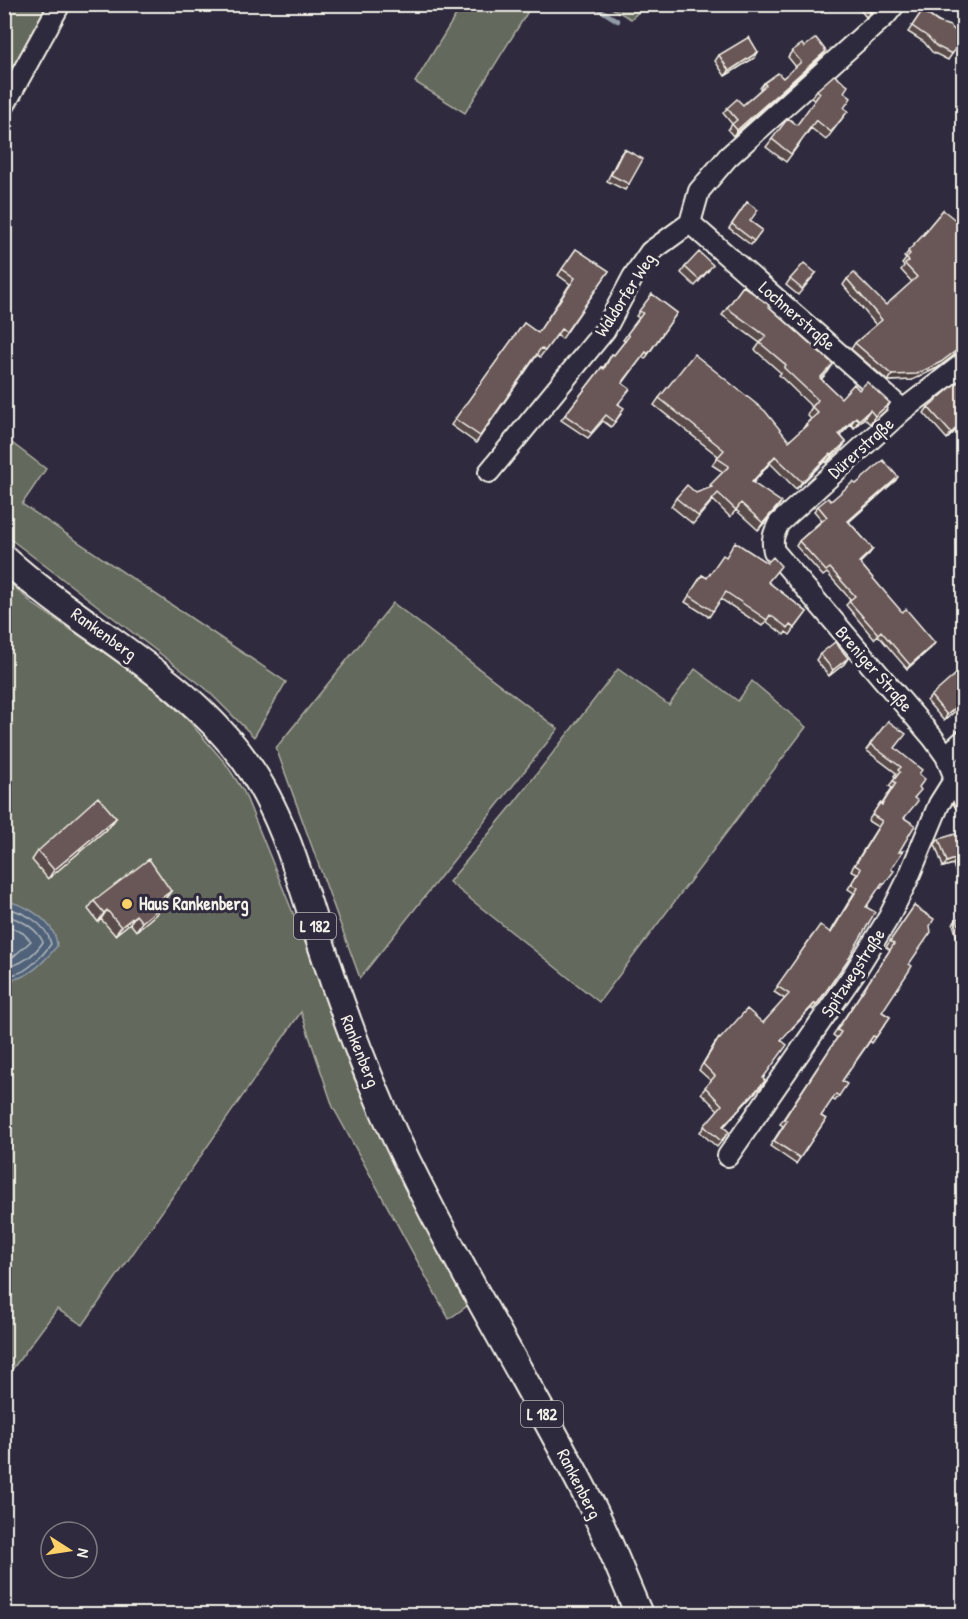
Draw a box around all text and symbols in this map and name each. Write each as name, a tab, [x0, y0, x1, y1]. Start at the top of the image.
street label: Waldorfer Weg	[588, 248, 661, 341]
street label: Lochnerstraße	[753, 275, 841, 356]
street label: Dürerstraße	[822, 411, 899, 484]
street label: Rankenberg	[66, 601, 142, 666]
street label: Breniger Straße	[830, 620, 919, 717]
place label: Haus Rankenberg	[139, 891, 248, 917]
marker: Haus Rankenberg	[120, 897, 134, 911]
road number: L 182	[294, 913, 336, 939]
street label: Spitzwegstraße	[815, 923, 891, 1022]
street label: Rankenberg	[335, 1011, 386, 1091]
road number: L 182	[521, 1401, 563, 1427]
street label: Rankenberg	[551, 1444, 608, 1523]
north arrow	[39, 1520, 99, 1580]
text: N	[72, 1547, 95, 1560]

